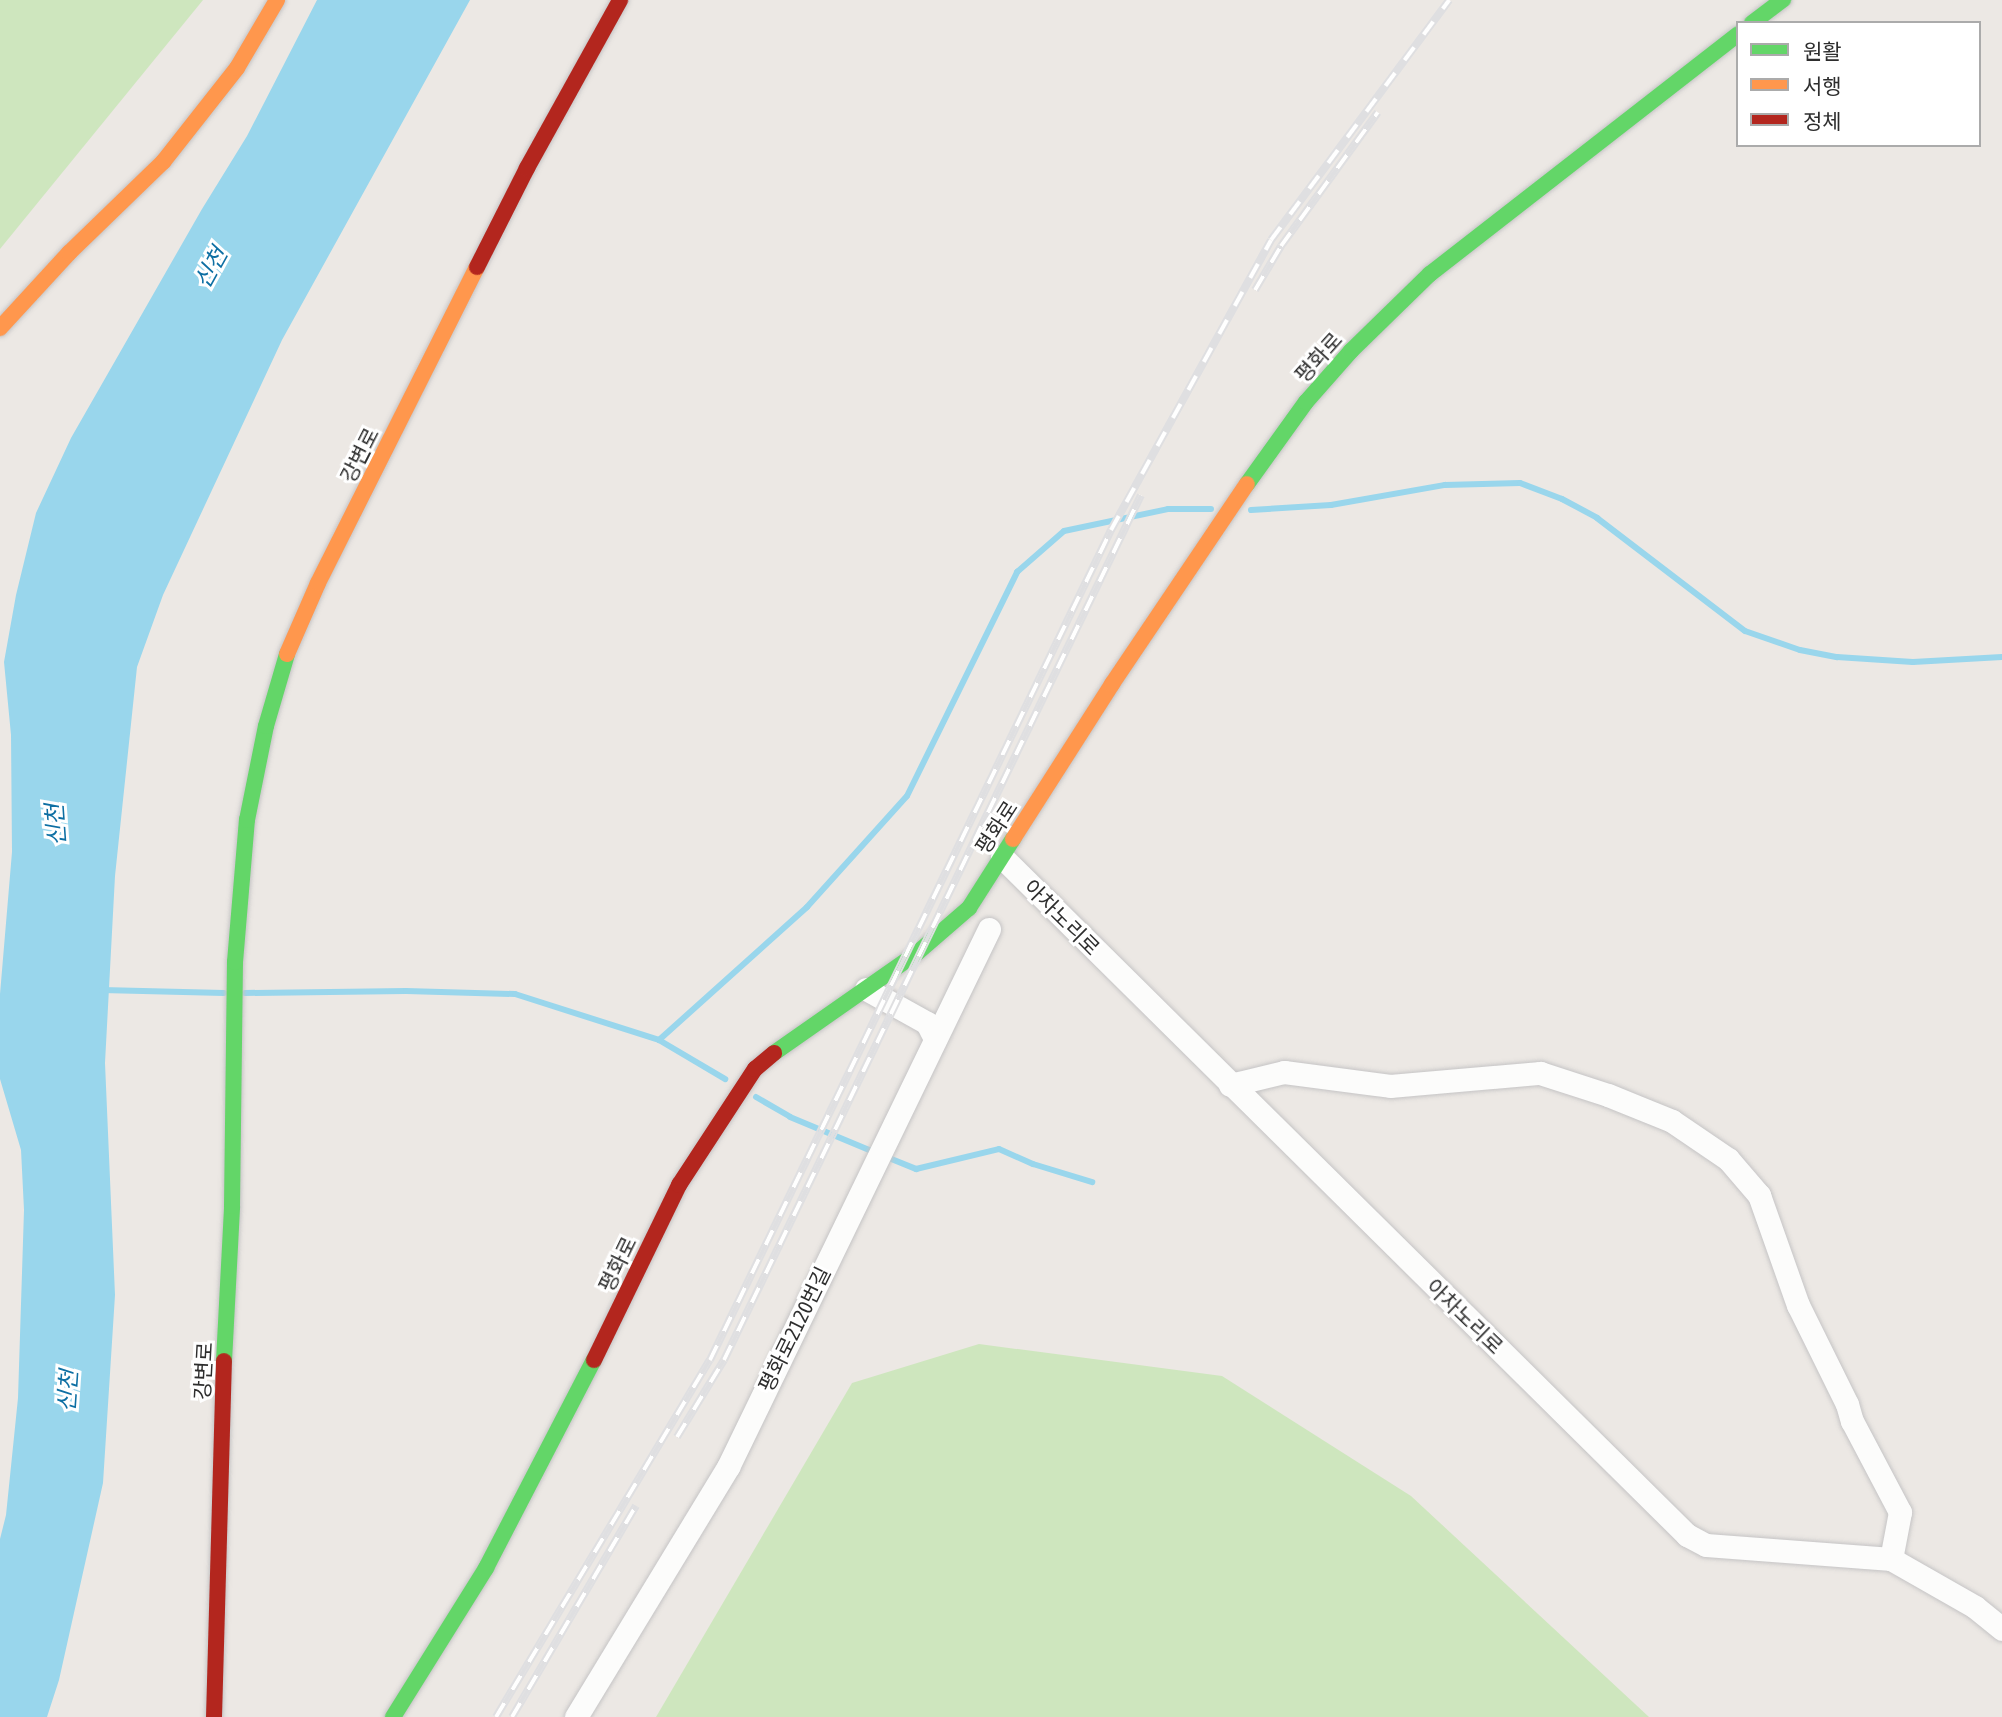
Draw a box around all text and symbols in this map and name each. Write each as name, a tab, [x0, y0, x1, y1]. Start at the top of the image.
legend	[1736, 21, 1981, 147]
text: 원활	[1803, 39, 1842, 63]
text: 서행	[1803, 74, 1842, 98]
text: 정체	[1803, 109, 1842, 133]
water label: 신천	[189, 243, 233, 293]
street label: 평화로	[1289, 327, 1347, 387]
street label: 강변로	[335, 423, 383, 487]
street label: 평화로	[970, 796, 1022, 858]
water label: 신천	[41, 803, 71, 847]
street label: 아차노리로	[1019, 874, 1105, 960]
street label: 평화로	[593, 1232, 641, 1296]
street label: 평화로2120번길	[753, 1262, 835, 1396]
street label: 아차노리로	[1422, 1273, 1508, 1359]
street label: 강변로	[189, 1341, 217, 1401]
water label: 신천	[53, 1369, 83, 1413]

